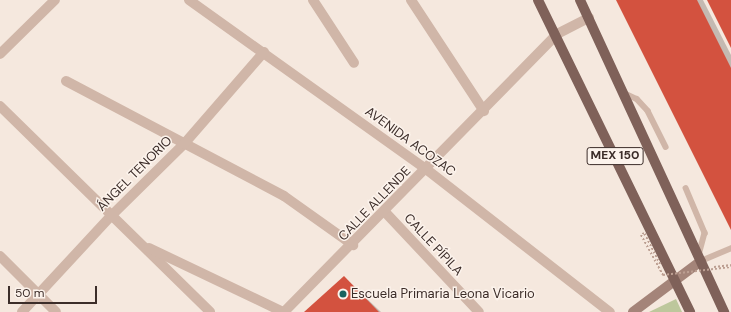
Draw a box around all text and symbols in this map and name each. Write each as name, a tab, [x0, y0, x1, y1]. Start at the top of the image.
street label: AVENIDA ACOZAC	[362, 104, 458, 180]
street label: ÁNGEL TENORIO	[94, 133, 176, 215]
road number: MEX 150	[586, 146, 644, 166]
street label: CALLE ALLENDE	[336, 164, 414, 244]
street label: CALLE PÍPILA	[400, 211, 466, 279]
scale bar	[10, 278, 99, 304]
text: 50 m	[15, 285, 44, 301]
place label: Escuela Primaria Leona Vicario	[351, 286, 535, 302]
marker: Escuela Primaria Leona Vicario	[338, 289, 348, 299]

